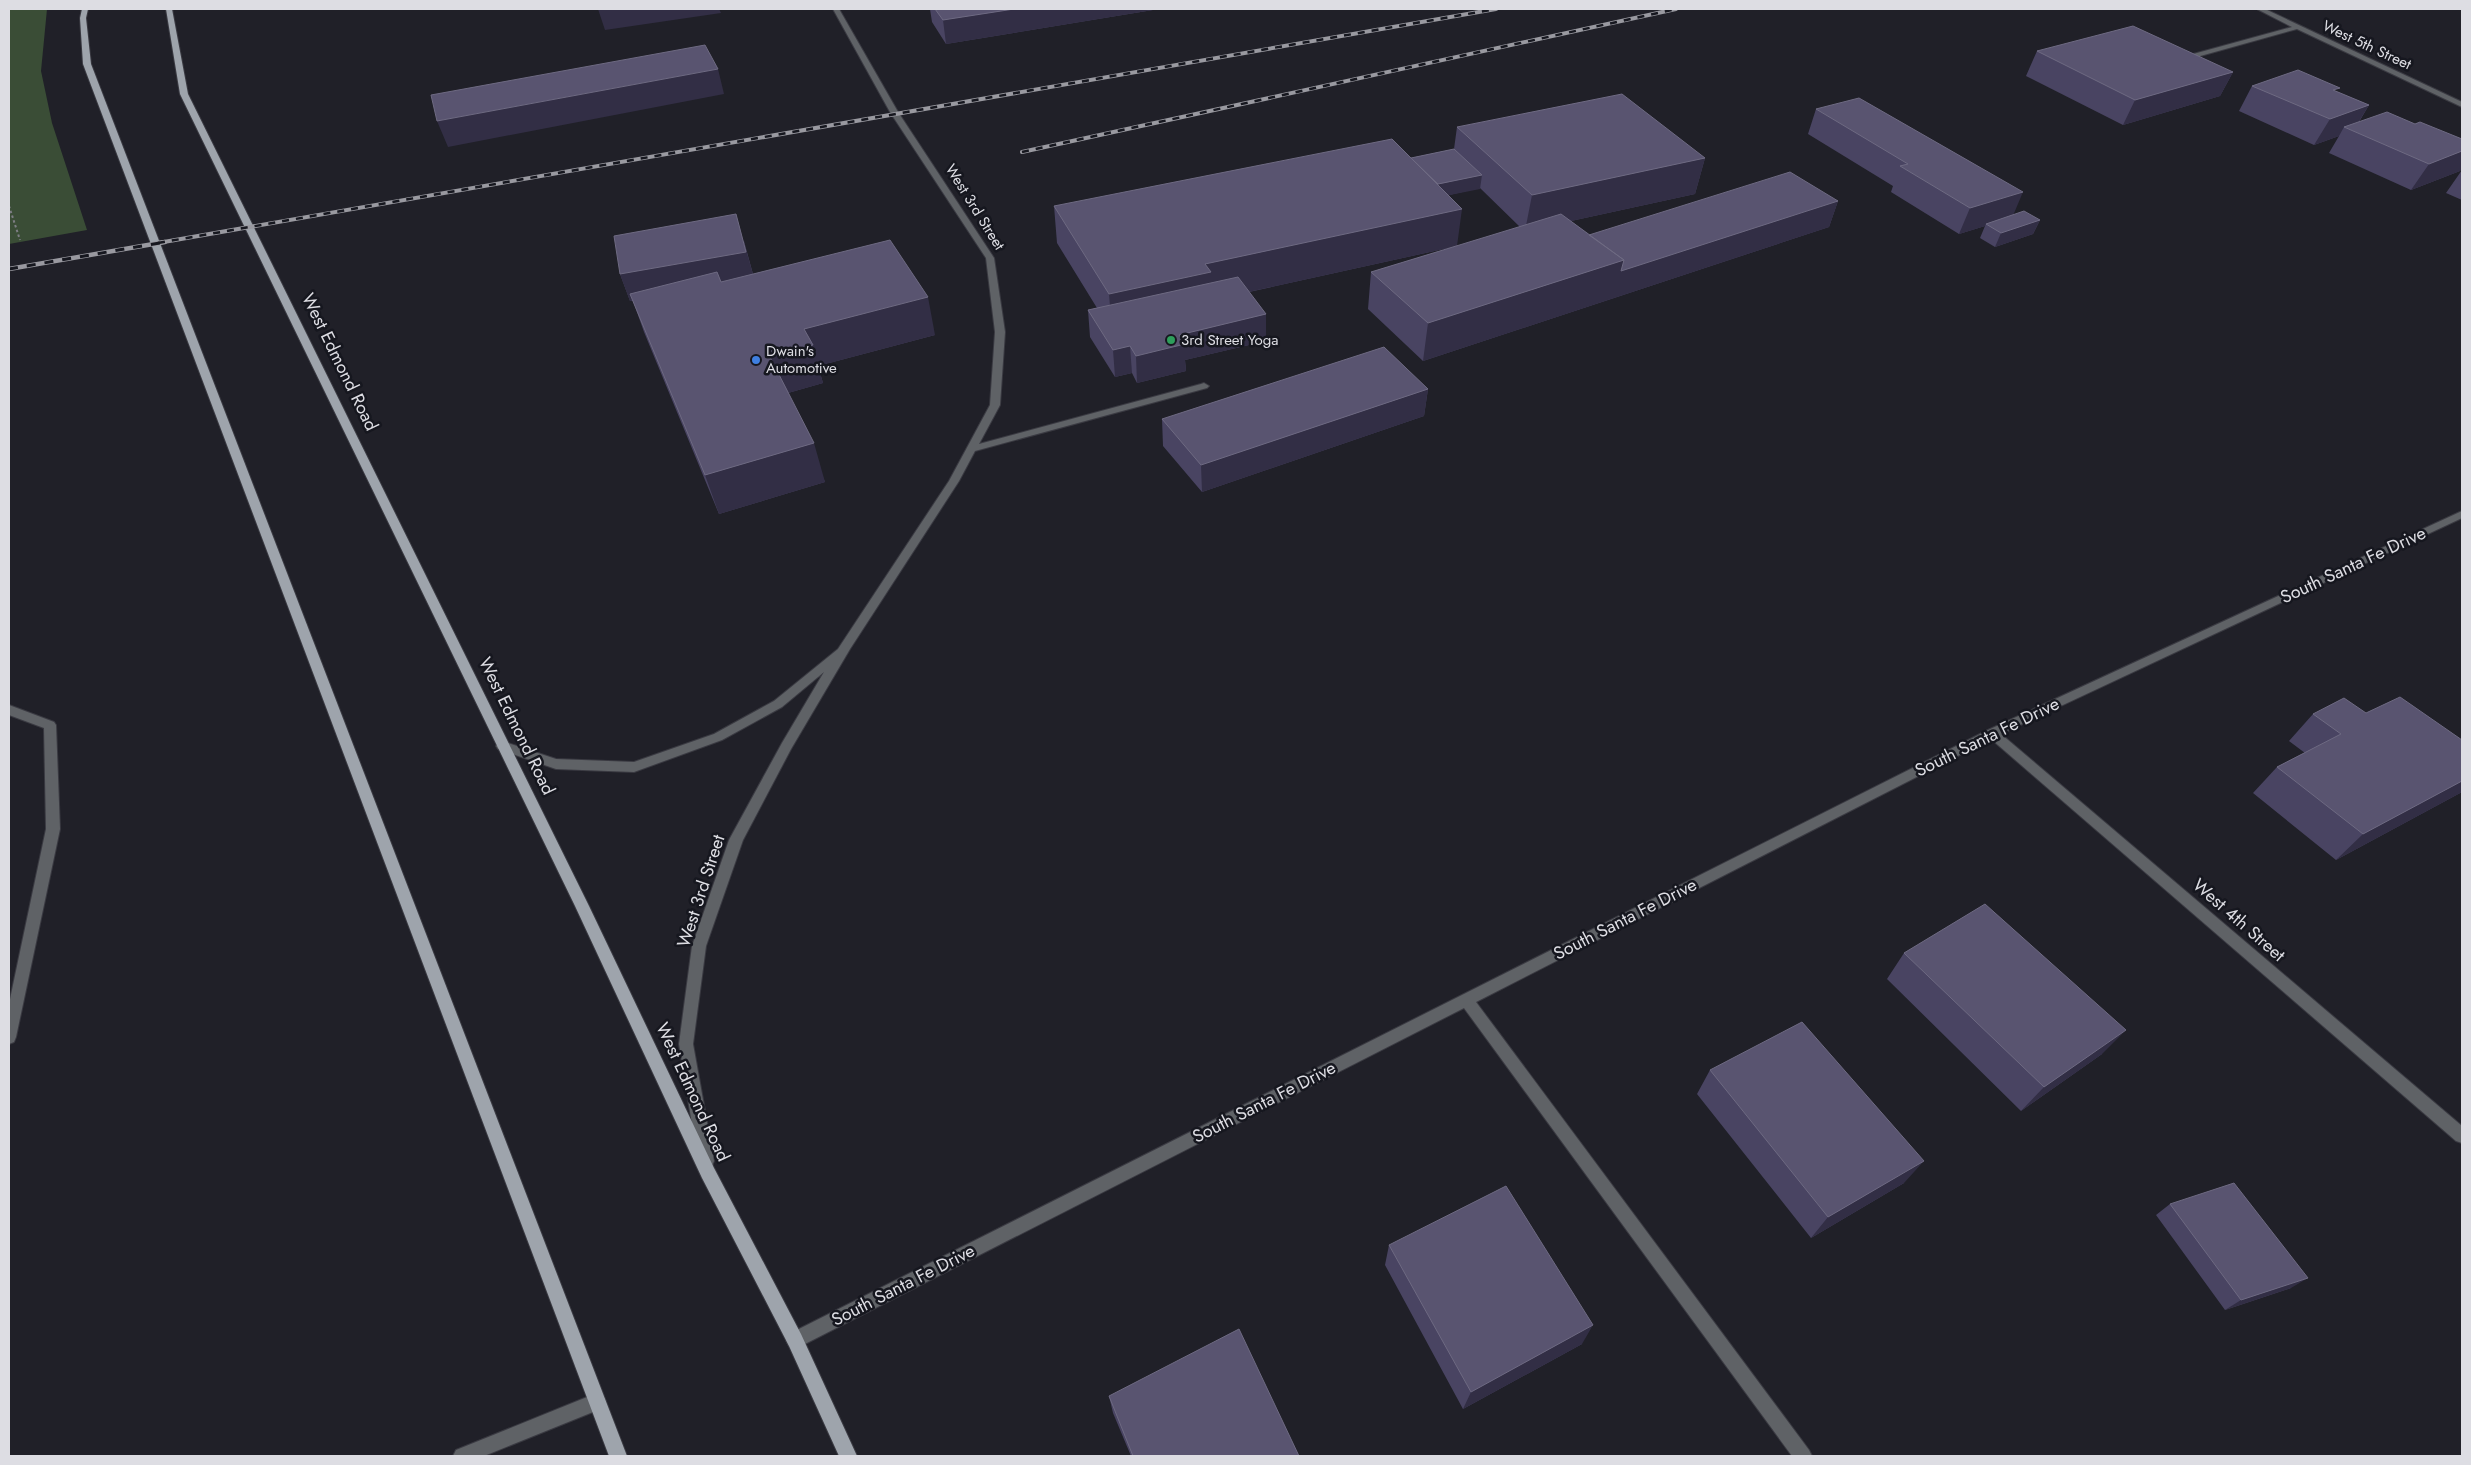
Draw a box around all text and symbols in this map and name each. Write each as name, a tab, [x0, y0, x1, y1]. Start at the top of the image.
street label: West 5th Street	[2319, 15, 2415, 75]
street label: West 3rd Street	[940, 160, 1010, 255]
street label: West Edmond Road	[295, 289, 385, 435]
place label: 3rd Street Yoga	[1181, 329, 1279, 351]
marker: 3rd Street Yoga	[1165, 334, 1177, 346]
place label: Dwain's Automotive	[766, 340, 837, 379]
marker: Dwain's Automotive	[750, 354, 762, 366]
street label: South Santa Fe Drive	[2276, 520, 2430, 610]
street label: West Edmond Road	[472, 653, 562, 799]
street label: South Santa Fe Drive	[1910, 691, 2064, 783]
street label: West 3rd Street	[671, 831, 732, 951]
street label: South Santa Fe Drive	[1549, 872, 1701, 966]
street label: West 4th Street	[2187, 872, 2292, 968]
street label: West Edmond Road	[649, 1018, 737, 1166]
street label: South Santa Fe Drive	[1188, 1055, 1340, 1149]
street label: South Santa Fe Drive	[827, 1238, 979, 1332]

